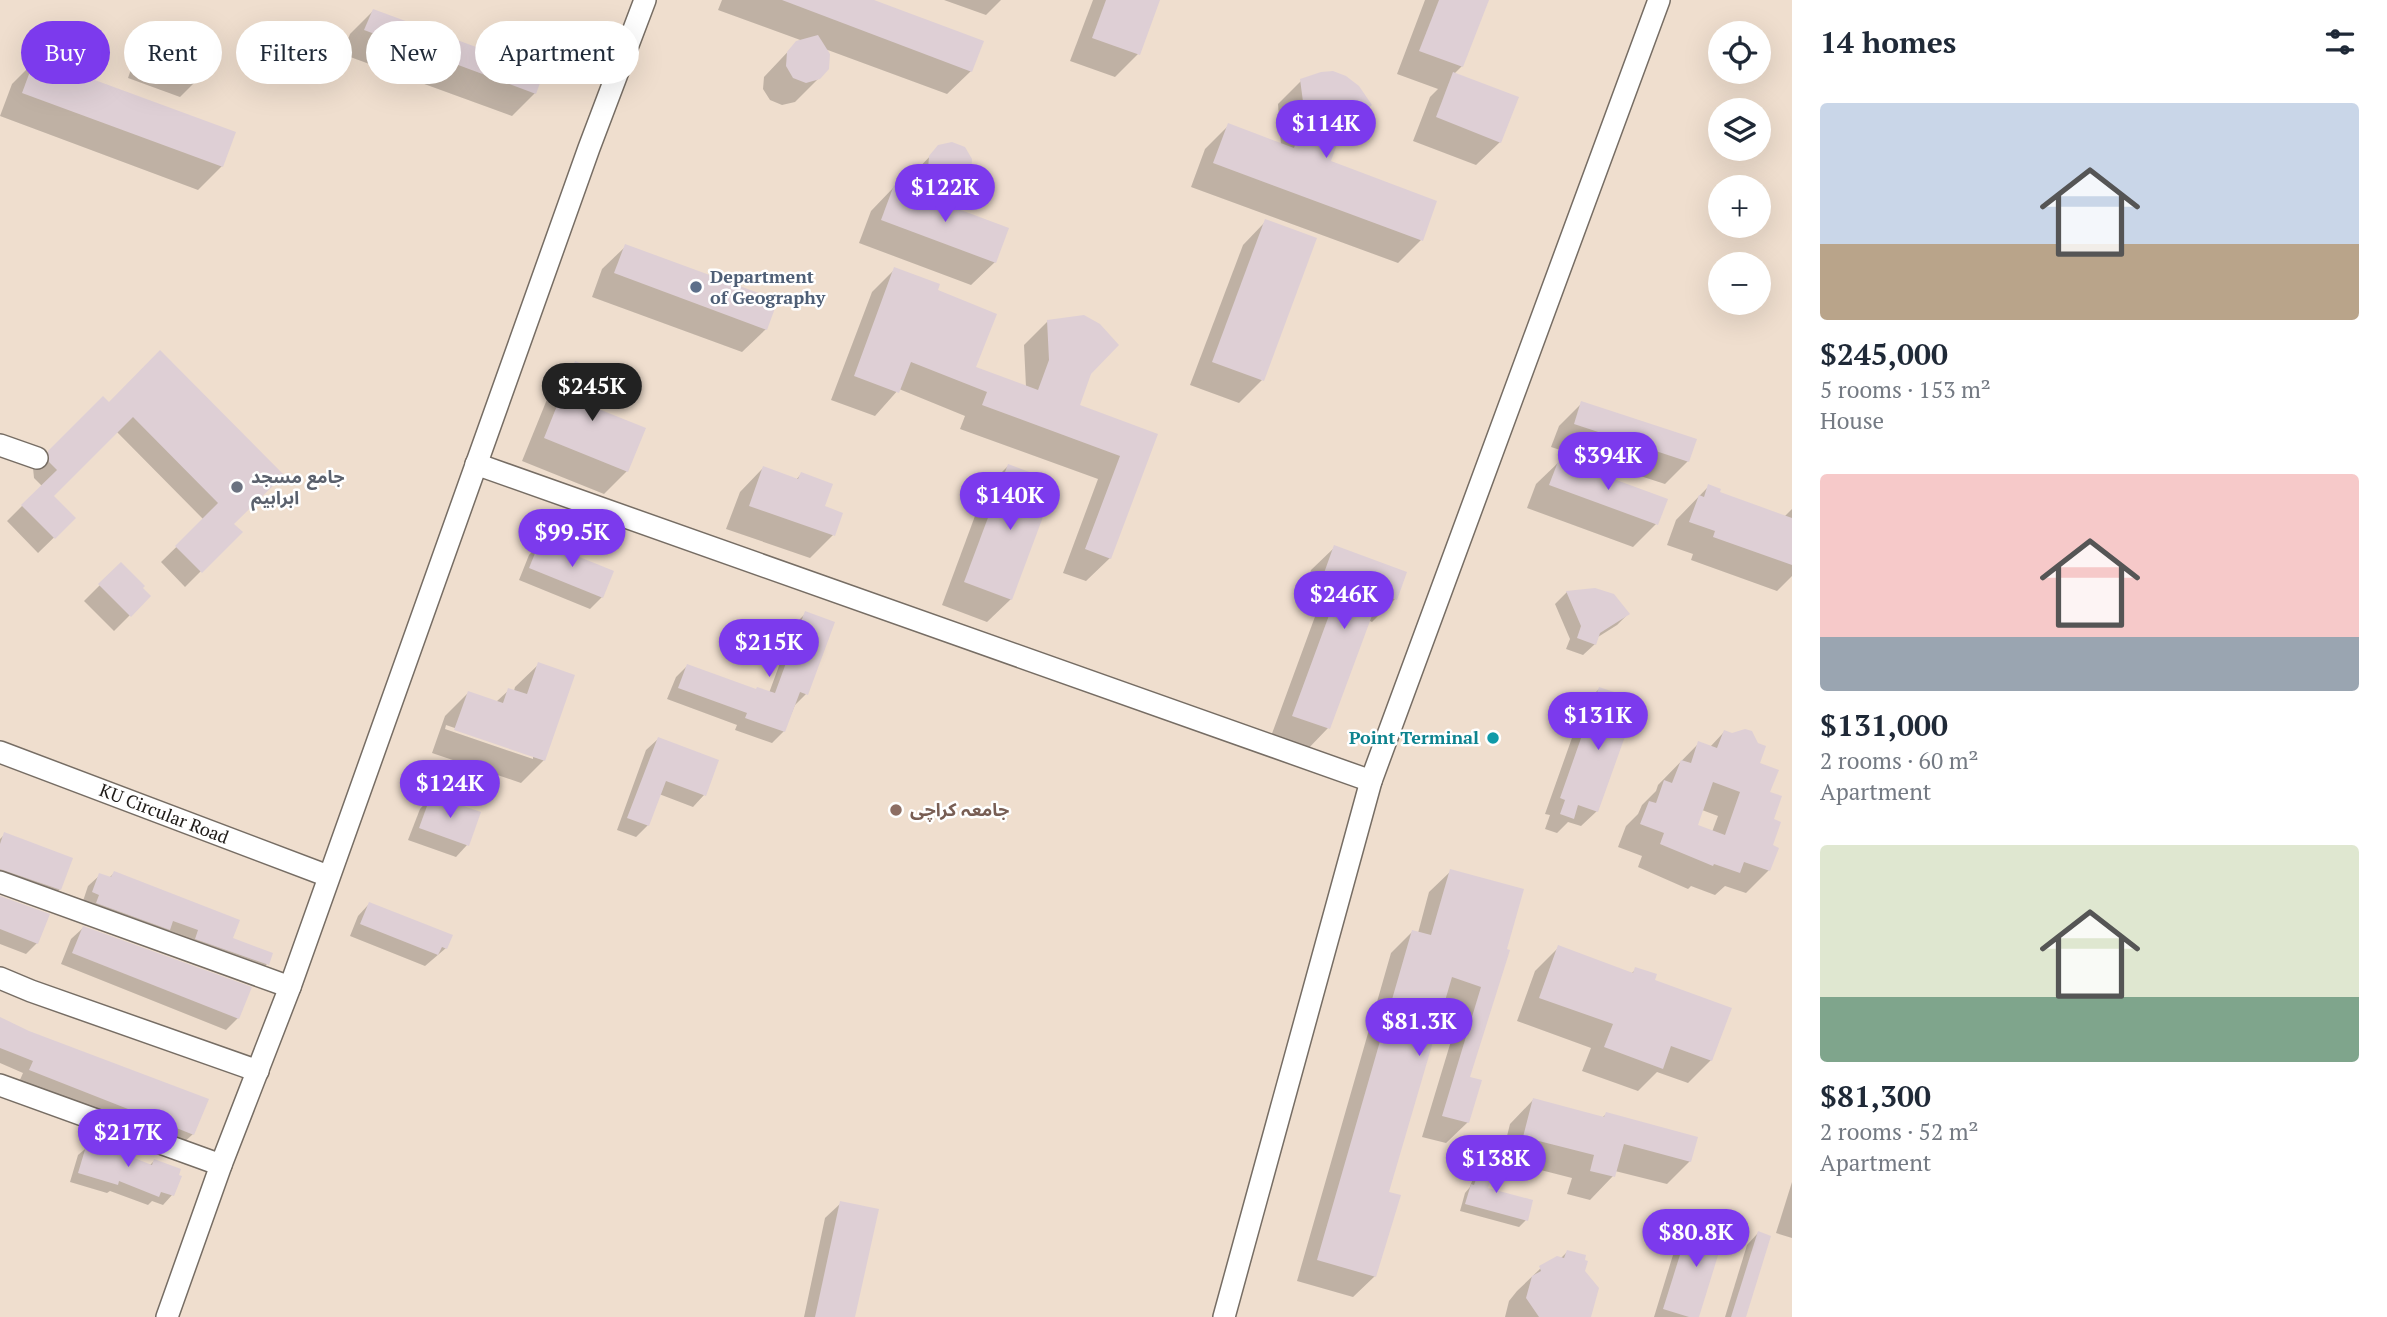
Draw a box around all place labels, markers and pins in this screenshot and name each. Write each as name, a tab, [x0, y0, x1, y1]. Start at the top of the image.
pin: $114K	[1277, 100, 1375, 160]
pin: $122K	[896, 164, 994, 224]
place label: Department of Geography	[710, 264, 826, 309]
marker: Department of Geography	[688, 279, 704, 295]
pin: $245K	[543, 364, 641, 423]
pin: $394K	[1559, 433, 1657, 492]
place label: جامع مسجد ابراہیم	[251, 464, 345, 511]
pin: $140K	[961, 472, 1059, 532]
marker: جامع مسجد ابراہیم	[229, 479, 245, 495]
pin: $99.5K	[515, 510, 629, 569]
pin: $246K	[1295, 572, 1393, 631]
pin: $215K	[720, 620, 818, 679]
pin: $131K	[1549, 692, 1647, 752]
place label: Point Terminal	[1349, 725, 1479, 749]
marker: Point Terminal	[1485, 730, 1501, 746]
pin: $124K	[401, 760, 499, 820]
place label: جامعہ کراچی	[910, 797, 1009, 822]
marker: جامعہ کراچی	[888, 802, 904, 818]
pin: $81.3K	[1362, 998, 1476, 1058]
pin: $217K	[79, 1110, 177, 1169]
pin: $138K	[1447, 1136, 1545, 1195]
pin: $80.8K	[1639, 1210, 1753, 1269]

